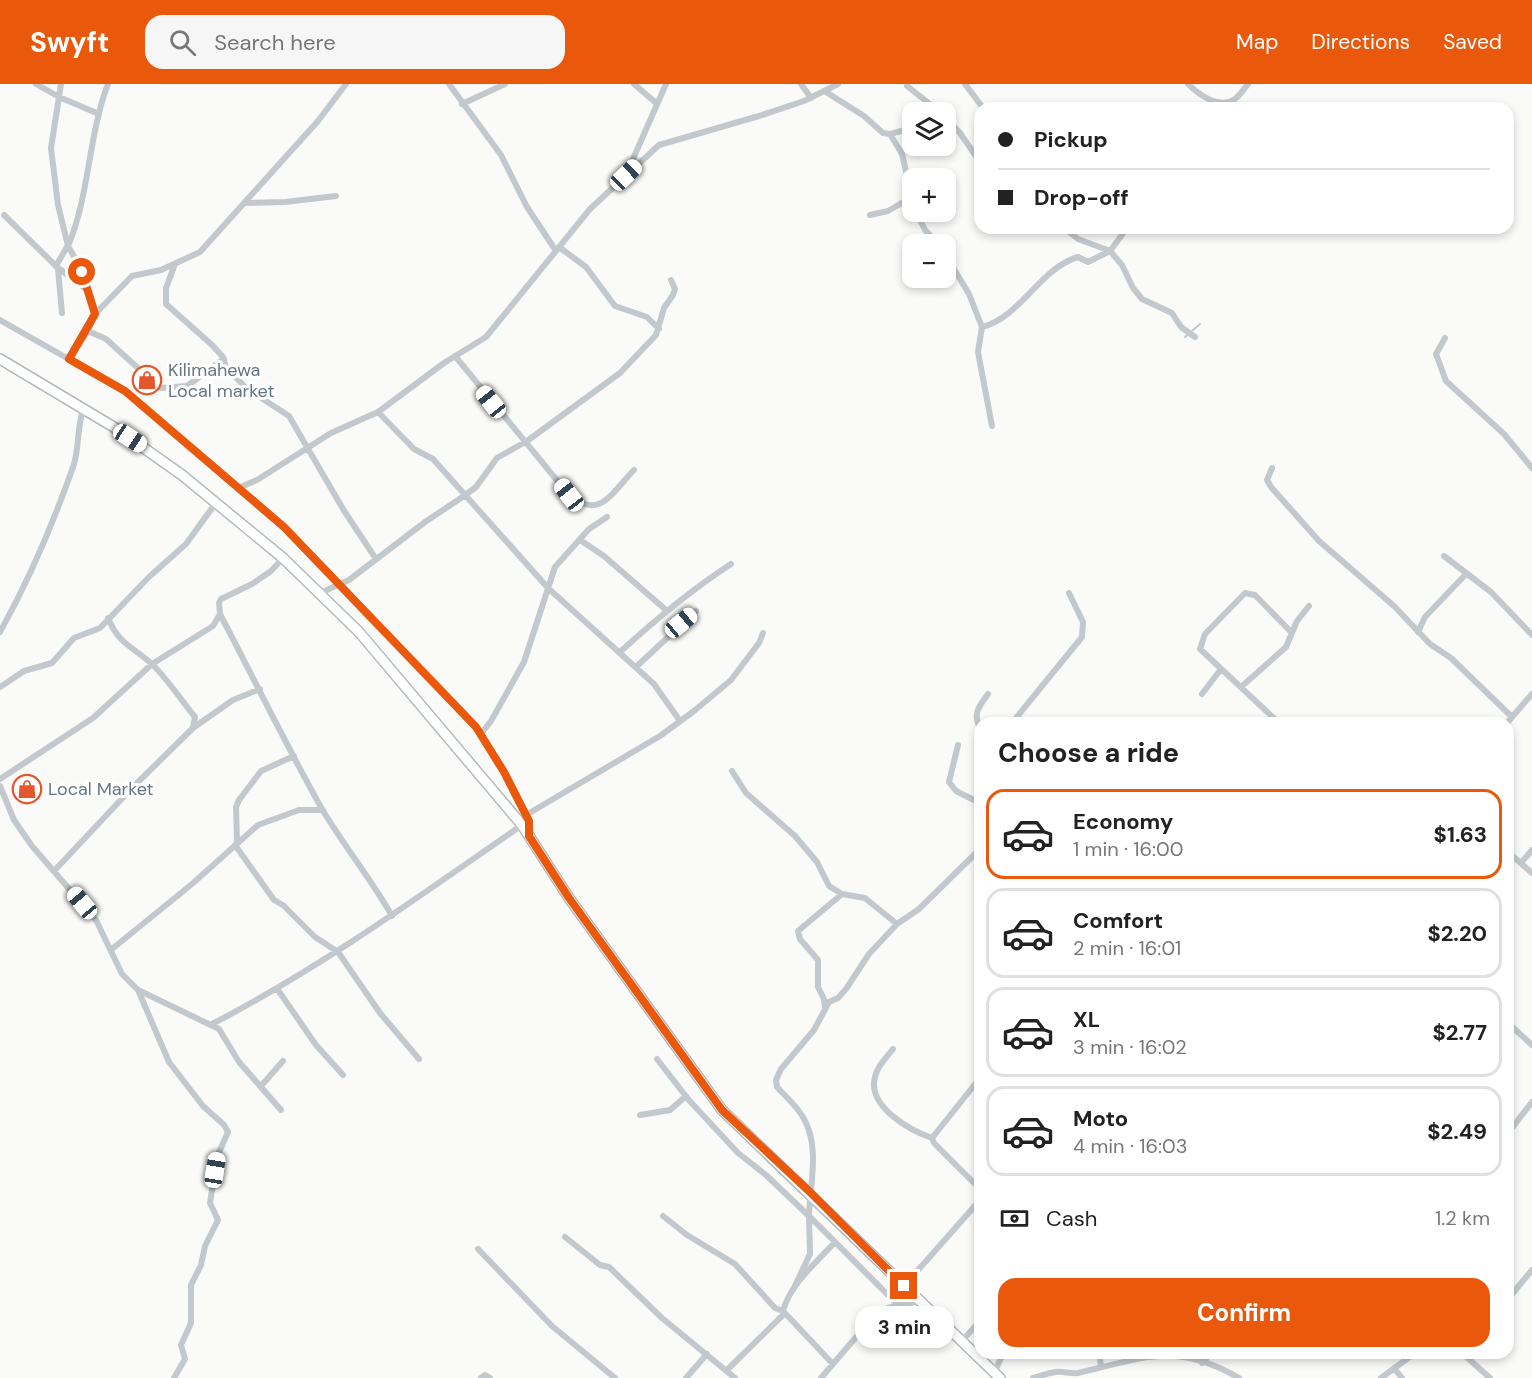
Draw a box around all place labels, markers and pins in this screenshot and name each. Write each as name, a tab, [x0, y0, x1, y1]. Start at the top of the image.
place label: Kilimahewa Local market	[168, 358, 275, 403]
shop icon: Kilimahewa Local market	[131, 364, 163, 396]
shop icon: Local Market	[11, 773, 43, 805]
place label: Local Market	[48, 777, 154, 801]

